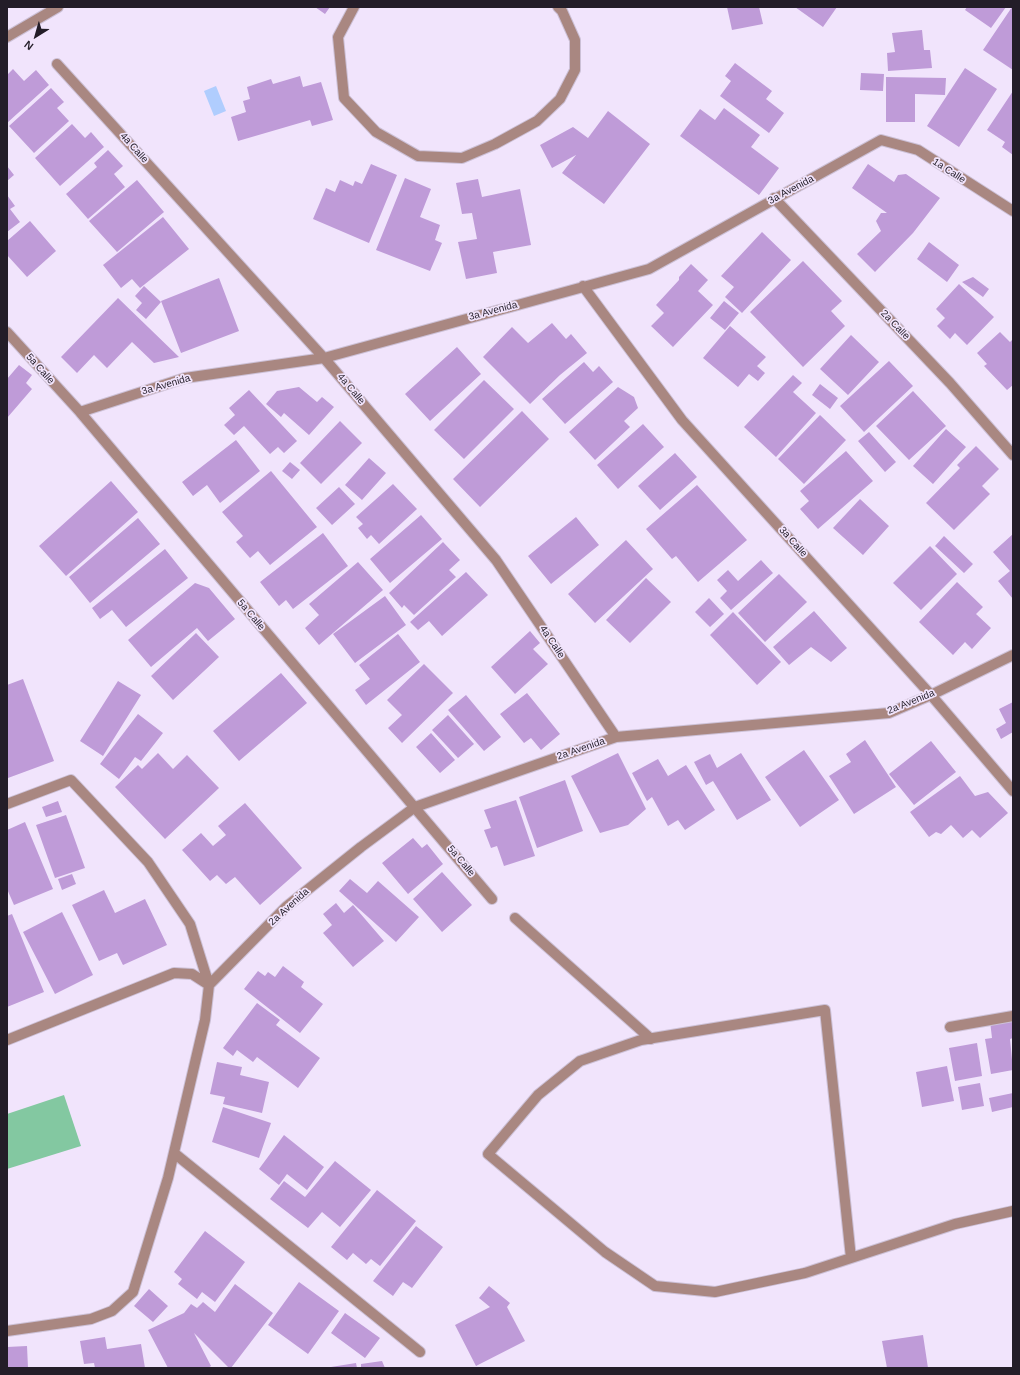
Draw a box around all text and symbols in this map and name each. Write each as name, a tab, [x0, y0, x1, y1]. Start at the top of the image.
north arrow	[16, 16, 56, 56]
text: N	[22, 38, 36, 53]
street label: 4a Calle	[117, 130, 151, 166]
street label: 1a Calle	[930, 156, 968, 186]
street label: 3a Avenida	[766, 173, 816, 207]
street label: 3a Avenida	[467, 299, 519, 323]
street label: 2a Calle	[878, 308, 912, 342]
street label: 5a Calle	[23, 351, 57, 387]
street label: 4a Calle	[335, 371, 367, 407]
street label: 3a Avenida	[140, 372, 192, 398]
street label: 3a Calle	[776, 524, 810, 560]
street label: 5a Calle	[235, 597, 267, 633]
street label: 4a Calle	[537, 623, 567, 661]
street label: 2a Avenida	[886, 687, 936, 717]
street label: 2a Avenida	[555, 735, 607, 763]
street label: 5a Calle	[445, 843, 477, 879]
street label: 2a Avenida	[266, 886, 312, 928]

